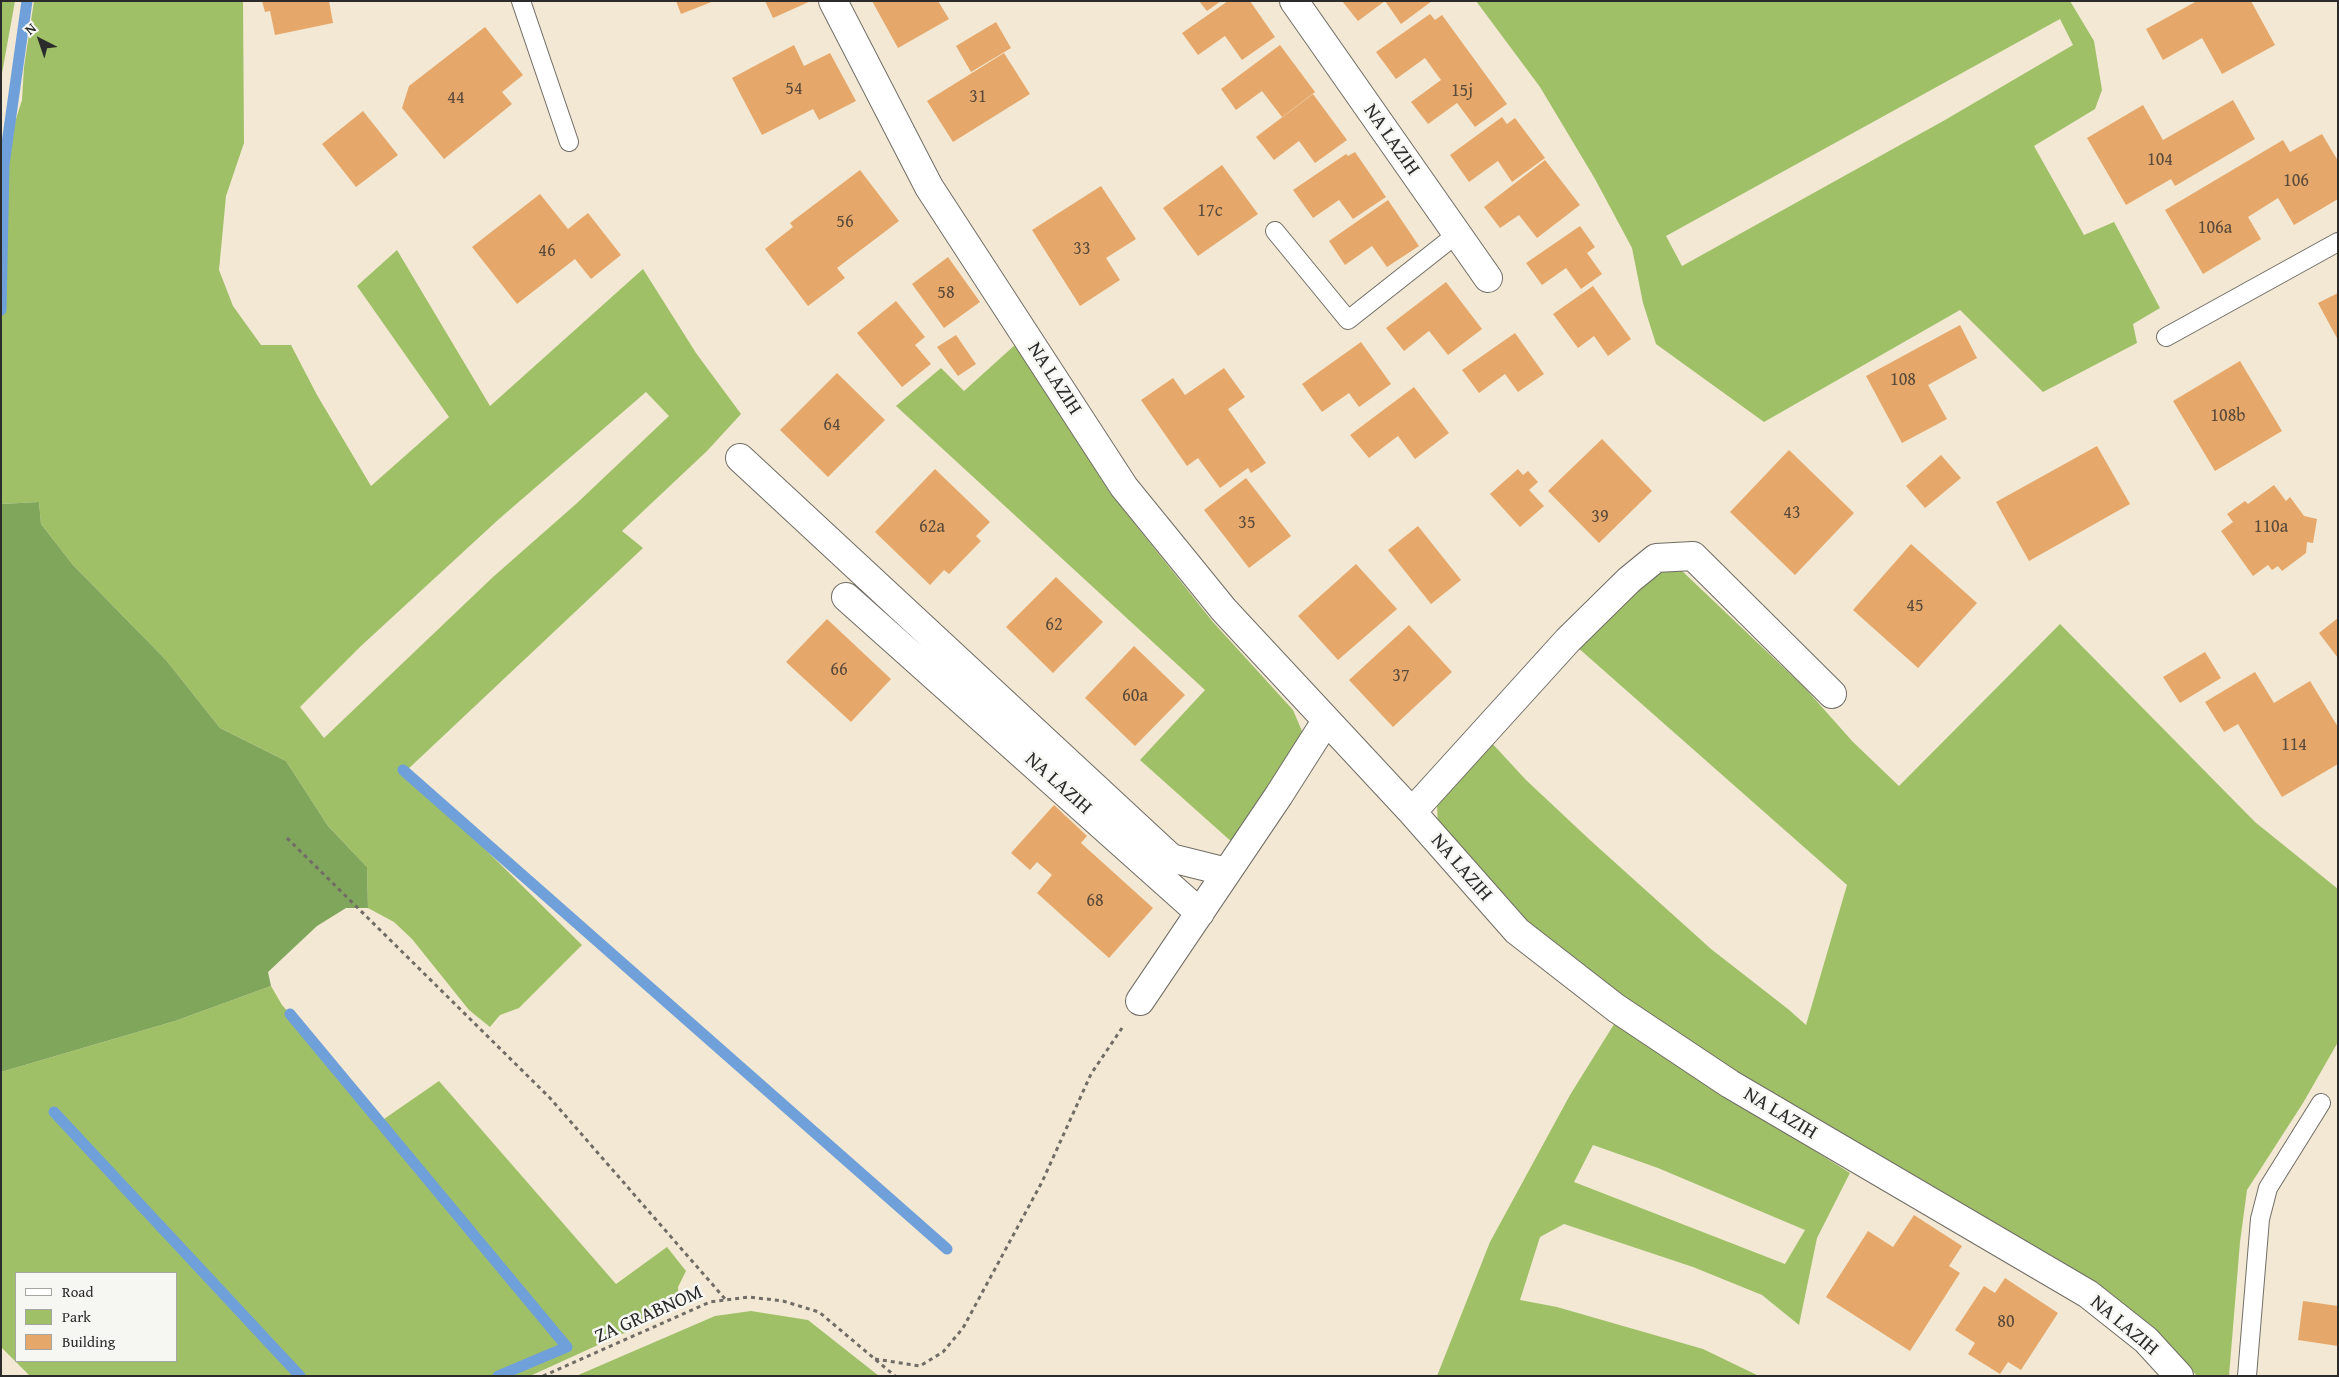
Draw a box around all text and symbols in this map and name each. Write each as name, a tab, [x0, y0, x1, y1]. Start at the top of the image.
north arrow	[15, 15, 65, 65]
text: N	[20, 18, 40, 39]
house number: 54	[785, 78, 803, 100]
house number: 15j	[1451, 80, 1473, 102]
house number: 31	[969, 86, 987, 108]
house number: 44	[447, 87, 465, 109]
street label: NA LAZIH	[1358, 100, 1424, 180]
house number: 104	[2147, 149, 2173, 171]
house number: 106	[2283, 170, 2309, 192]
house number: 17c	[1197, 200, 1223, 222]
house number: 56	[836, 211, 854, 233]
house number: 106a	[2198, 217, 2232, 239]
house number: 33	[1073, 238, 1091, 260]
house number: 46	[538, 240, 556, 262]
house number: 58	[937, 282, 955, 304]
street label: NA LAZIH	[1022, 338, 1086, 420]
house number: 108	[1890, 369, 1916, 391]
house number: 108b	[2210, 405, 2246, 427]
house number: 64	[823, 414, 841, 436]
house number: 43	[1783, 502, 1801, 524]
house number: 39	[1591, 506, 1609, 528]
house number: 35	[1238, 512, 1256, 534]
house number: 62a	[919, 516, 945, 538]
house number: 110a	[2254, 516, 2288, 538]
house number: 45	[1906, 595, 1924, 617]
house number: 62	[1045, 614, 1063, 636]
house number: 66	[830, 659, 848, 681]
house number: 37	[1392, 665, 1410, 687]
house number: 60a	[1122, 685, 1148, 707]
house number: 114	[2281, 734, 2307, 756]
street label: NA LAZIH	[1020, 748, 1096, 820]
street label: NA LAZIH	[1425, 829, 1497, 907]
house number: 68	[1086, 890, 1104, 912]
street label: NA LAZIH	[1739, 1083, 1821, 1145]
legend	[15, 1272, 178, 1362]
text: Road	[62, 1281, 93, 1302]
street label: ZA GRABNOM	[591, 1281, 707, 1349]
street label: NA LAZIH	[2085, 1291, 2163, 1361]
text: Park	[62, 1306, 91, 1327]
house number: 80	[1997, 1311, 2015, 1333]
text: Building	[62, 1331, 115, 1352]

